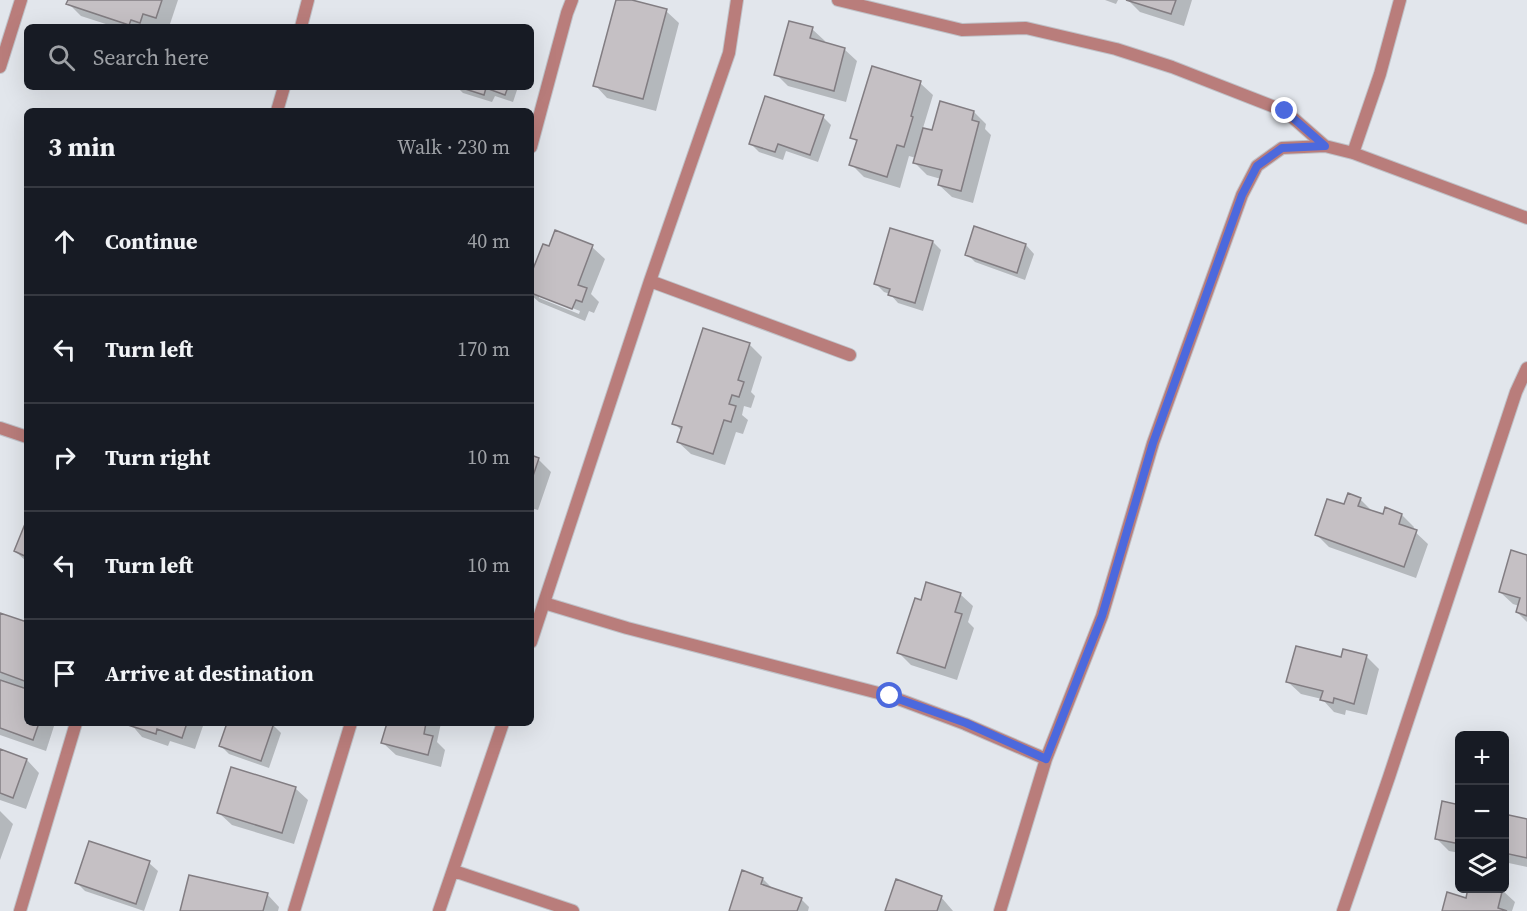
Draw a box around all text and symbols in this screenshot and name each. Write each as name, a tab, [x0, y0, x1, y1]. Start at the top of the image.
search box	[24, 24, 534, 90]
icon: search	[45, 41, 78, 74]
text: Search here	[93, 42, 209, 72]
route end	[1271, 97, 1297, 123]
text: 3 min	[48, 129, 115, 165]
text: Walk · 230 m	[397, 133, 510, 161]
icon: ahead	[48, 225, 81, 258]
text: Continue	[105, 226, 198, 256]
text: 40 m	[467, 227, 510, 255]
icon: left	[48, 333, 81, 366]
text: Turn left	[105, 334, 193, 364]
text: 170 m	[457, 335, 510, 363]
icon: right	[48, 441, 81, 474]
text: Turn right	[105, 442, 210, 472]
text: 10 m	[467, 443, 510, 471]
icon: left	[48, 549, 81, 582]
text: Turn left	[105, 550, 193, 580]
text: 10 m	[467, 551, 510, 579]
icon: arrive	[48, 657, 81, 690]
text: Arrive at destination	[105, 658, 314, 688]
route start	[876, 682, 902, 708]
map controls	[1455, 731, 1509, 893]
button: +	[1455, 731, 1509, 785]
button: −	[1455, 785, 1509, 839]
button: layers	[1455, 839, 1509, 893]

